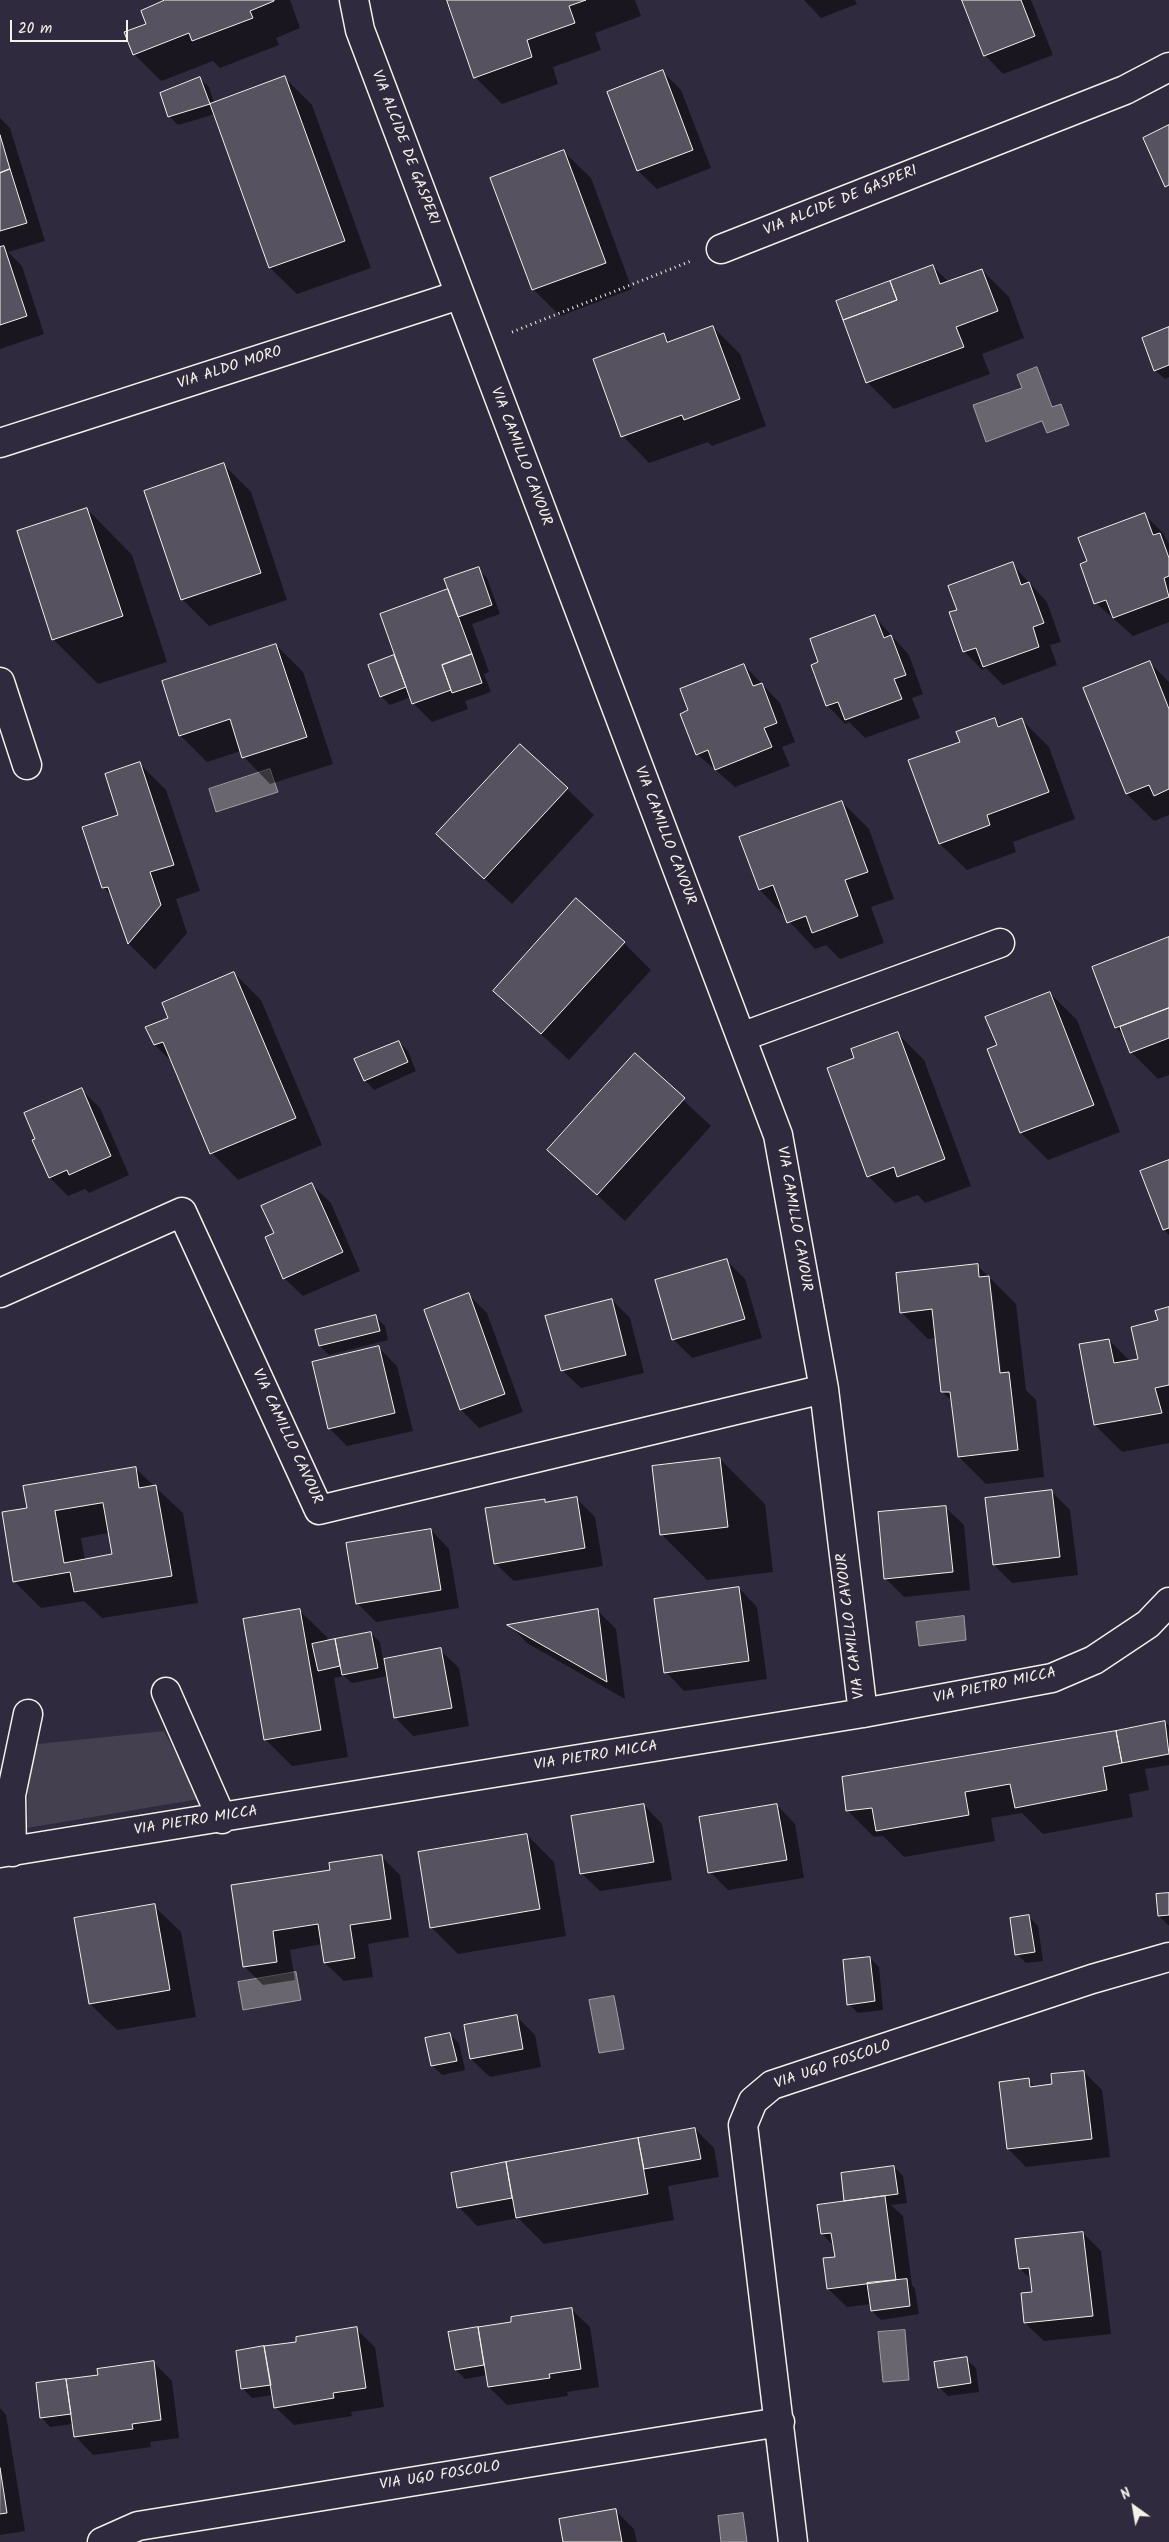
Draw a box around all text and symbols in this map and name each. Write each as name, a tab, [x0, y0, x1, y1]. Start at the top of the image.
scale bar	[12, 10, 130, 42]
text: 20 m	[18, 17, 52, 41]
street label: VIA ALCIDE DE GASPERI	[366, 68, 442, 228]
street label: VIA ALCIDE DE GASPERI	[761, 163, 921, 241]
street label: VIA ALDO MORO	[175, 344, 285, 394]
street label: VIA CAMILLO CAVOUR	[485, 385, 555, 529]
street label: VIA CAMILLO CAVOUR	[629, 764, 699, 908]
street label: VIA CAMILLO CAVOUR	[771, 1145, 815, 1293]
street label: VIA CAMILLO CAVOUR	[247, 1367, 325, 1507]
street label: VIA CAMILLO CAVOUR	[834, 1552, 870, 1700]
street label: VIA PIETRO MICCA	[932, 1665, 1058, 1709]
street label: VIA PIETRO MICCA	[533, 1738, 659, 1776]
street label: VIA PIETRO MICCA	[133, 1803, 259, 1841]
street label: VIA UGO FOSCOLO	[773, 2038, 893, 2094]
street label: VIA UGO FOSCOLO	[379, 2459, 501, 2495]
north arrow	[1109, 2482, 1159, 2532]
text: N	[1116, 2483, 1136, 2506]

